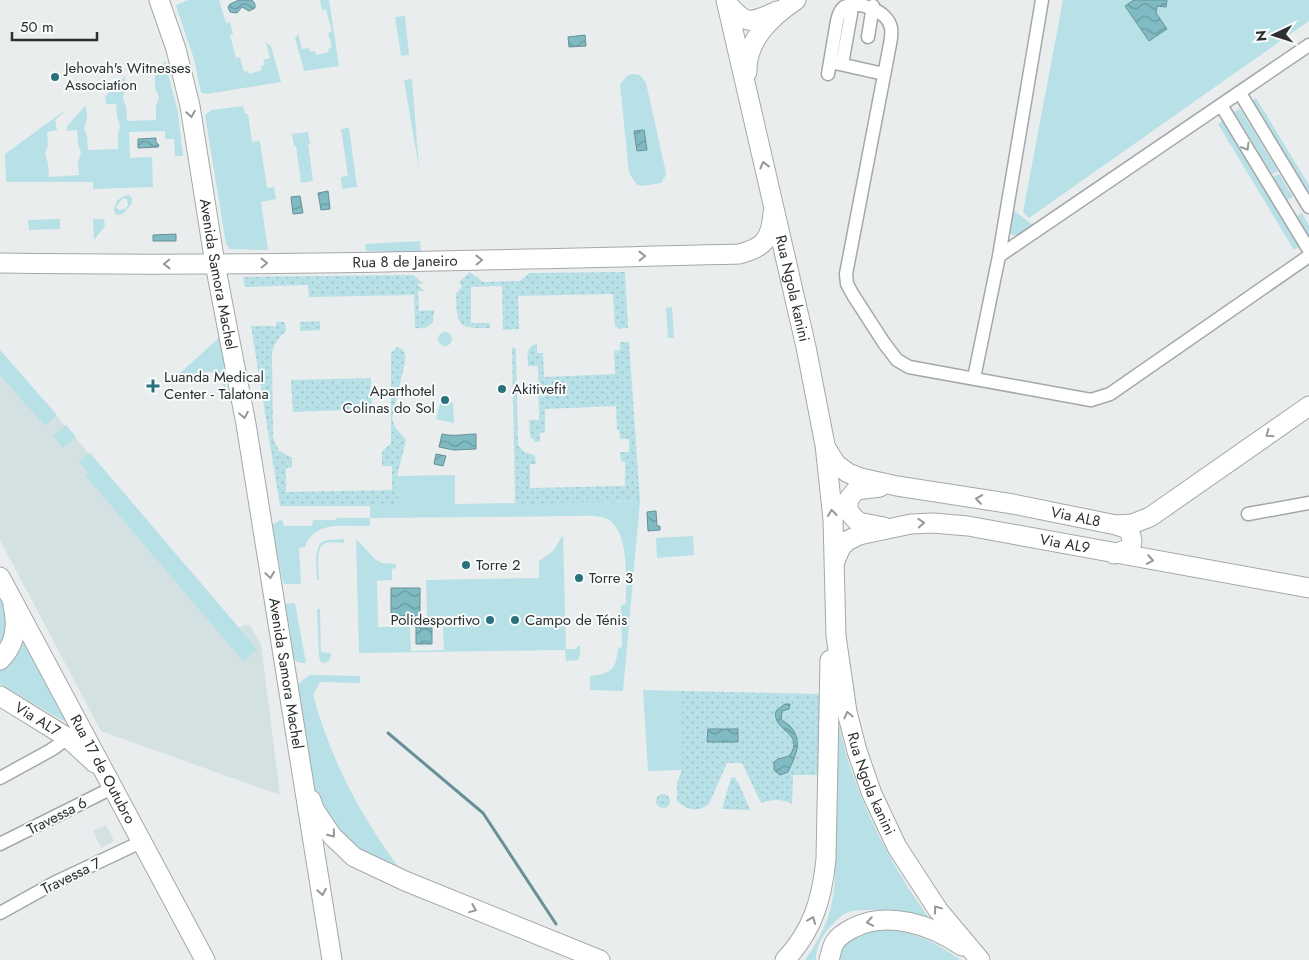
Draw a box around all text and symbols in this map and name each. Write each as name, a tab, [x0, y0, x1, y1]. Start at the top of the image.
scale bar	[12, 10, 98, 42]
north arrow	[1249, 10, 1299, 60]
text: 50 m	[20, 16, 54, 38]
text: N	[1251, 30, 1271, 42]
place label: Jehovah's Witnesses Association	[63, 57, 191, 96]
marker: Jehovah's Witnesses Association	[49, 71, 61, 83]
one-way arrow	[185, 111, 196, 119]
one-way arrow	[1240, 141, 1250, 150]
one-way arrow	[759, 160, 770, 169]
street label: Avenida Samora Machel	[194, 197, 242, 352]
street label: Rua Ngola kanini	[770, 233, 815, 344]
street label: Rua 8 de Janeiro	[352, 250, 458, 274]
one-way arrow	[638, 251, 646, 261]
one-way arrow	[475, 254, 483, 265]
one-way arrow	[260, 258, 268, 268]
one-way arrow	[162, 259, 170, 270]
place label: Luanda Medical Center - Talatona	[164, 366, 269, 405]
place label: Akitivefit	[512, 378, 566, 400]
marker: Luanda Medical Center - Talatona	[146, 379, 160, 393]
place label: Aparthotel Colinas do Sol	[342, 380, 435, 419]
marker: Akitivefit	[496, 383, 508, 395]
marker: Aparthotel Colinas do Sol	[439, 394, 451, 406]
one-way arrow	[238, 411, 248, 419]
one-way arrow	[1265, 428, 1275, 437]
one-way arrow	[975, 494, 983, 505]
street label: Via AL8	[1049, 501, 1103, 533]
one-way arrow	[827, 509, 838, 517]
one-way arrow	[918, 518, 926, 529]
street label: Via AL9	[1038, 528, 1092, 559]
place label: Torre 2	[476, 554, 521, 576]
one-way arrow	[1146, 555, 1155, 565]
marker: Torre 2	[460, 559, 472, 571]
place label: Torre 3	[589, 567, 633, 589]
one-way arrow	[264, 571, 274, 580]
marker: Torre 3	[573, 572, 585, 584]
street label: Avenida Samora Machel	[263, 596, 309, 751]
place label: Polidesportivo	[390, 609, 480, 631]
place label: Campo de Ténis	[525, 609, 627, 631]
marker: Polidesportivo	[484, 614, 496, 626]
marker: Campo de Ténis	[509, 614, 521, 626]
street label: Via AL7	[10, 697, 65, 742]
street label: Rua 17 de Outubro	[65, 711, 141, 828]
one-way arrow	[843, 711, 854, 720]
street label: Rua Ngola kanini	[842, 730, 901, 839]
street label: Travessa 6	[23, 792, 91, 840]
one-way arrow	[326, 828, 334, 837]
street label: Travessa 7	[37, 852, 105, 900]
one-way arrow	[316, 888, 326, 897]
one-way arrow	[469, 903, 477, 913]
one-way arrow	[935, 906, 943, 915]
one-way arrow	[806, 916, 816, 925]
one-way arrow	[866, 916, 875, 926]

